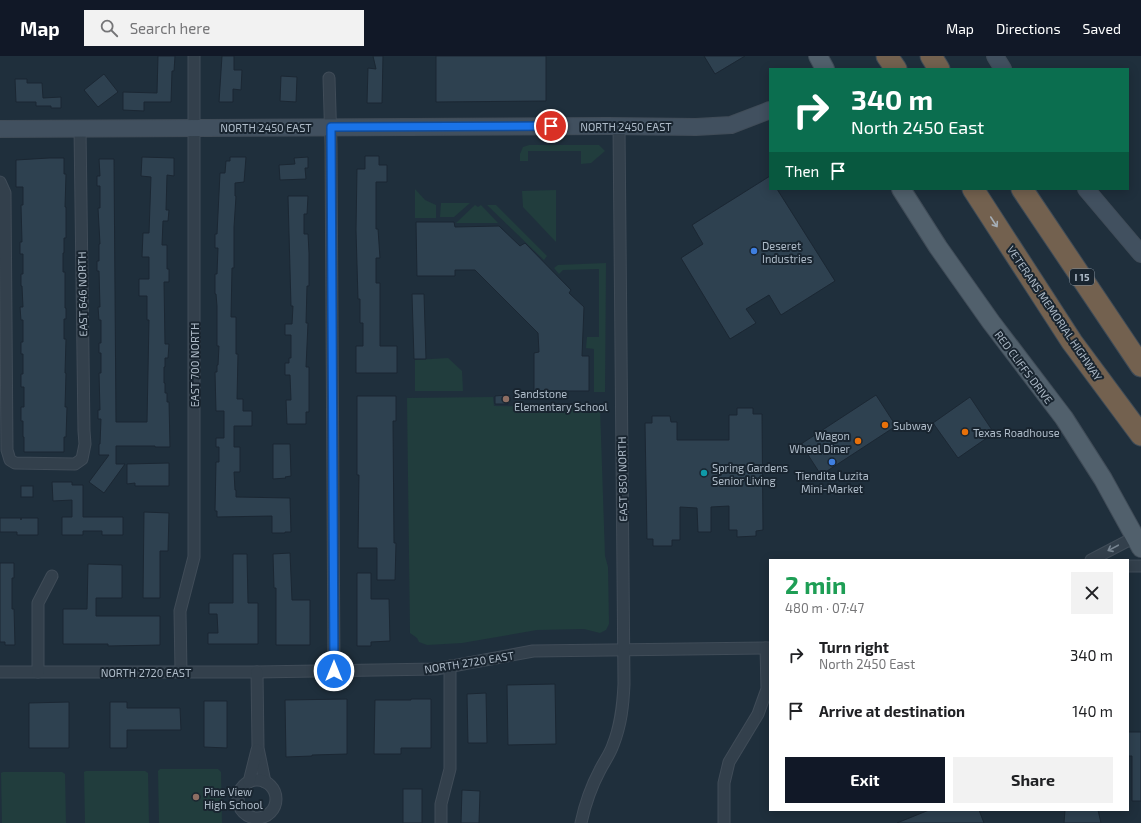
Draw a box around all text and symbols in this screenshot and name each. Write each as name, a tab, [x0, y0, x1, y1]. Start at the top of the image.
search box	[84, 10, 364, 46]
text: Map	[20, 17, 60, 40]
icon: search	[98, 17, 120, 39]
text: Search here	[130, 19, 210, 37]
text: Map	[946, 20, 974, 37]
text: Directions	[996, 20, 1061, 37]
text: Saved	[1083, 20, 1121, 37]
text: 340 m	[851, 82, 933, 116]
icon: right	[785, 84, 837, 136]
pin	[534, 109, 568, 143]
icon: arrive	[540, 115, 562, 137]
text: North 2450 East	[851, 116, 984, 138]
street label: NORTH 2450 EAST	[580, 120, 672, 133]
street label: NORTH 2450 EAST	[220, 121, 312, 134]
icon: arrive	[827, 160, 849, 182]
text: Then	[785, 162, 819, 180]
one-way arrow	[990, 216, 998, 227]
place label: Deseret Industries	[762, 239, 813, 265]
street label: VETERANS MEMORIAL HIGHWAY	[1005, 243, 1105, 383]
marker: Deseret Industries	[749, 246, 759, 256]
street label: EAST 646 NORTH	[75, 251, 89, 337]
road number: I 15	[1070, 269, 1094, 285]
street label: EAST 700 NORTH	[188, 323, 201, 407]
street label: RED CLIFFS DRIVE	[992, 328, 1056, 406]
place label: Sandstone Elementary School	[514, 387, 608, 413]
marker: Sandstone Elementary School	[501, 394, 511, 404]
place label: Subway	[893, 419, 933, 432]
marker: Subway	[880, 420, 890, 430]
place label: Texas Roadhouse	[973, 426, 1060, 439]
marker: Texas Roadhouse	[960, 427, 970, 437]
place label: Wagon Wheel Diner	[789, 429, 851, 455]
street label: EAST 850 NORTH	[615, 436, 629, 522]
marker: Wagon Wheel Diner	[853, 436, 863, 446]
marker: Tiendita Luzita Mini-Market	[827, 457, 837, 467]
place label: Spring Gardens Senior Living	[712, 461, 789, 487]
marker: Spring Gardens Senior Living	[699, 468, 709, 478]
place label: Tiendita Luzita Mini-Market	[795, 469, 869, 495]
one-way arrow	[1107, 545, 1119, 552]
text: 2 min	[785, 570, 846, 599]
button: close	[1071, 572, 1113, 614]
text: 480 m · 07:47	[785, 600, 864, 616]
text: Turn right	[819, 638, 889, 656]
icon: right	[785, 644, 807, 666]
text: 340 m	[1070, 646, 1113, 664]
street label: NORTH 2720 EAST	[423, 648, 515, 676]
position arrow	[313, 650, 355, 692]
text: North 2450 East	[819, 656, 915, 672]
street label: NORTH 2720 EAST	[101, 666, 192, 679]
icon: arrive	[785, 700, 807, 722]
text: Arrive at destination	[819, 702, 965, 720]
text: 140 m	[1072, 702, 1113, 720]
button: Exit	[785, 757, 945, 803]
button: Share	[953, 757, 1113, 803]
place label: Pine View High School	[204, 785, 263, 811]
marker: Pine View High School	[191, 792, 201, 802]

